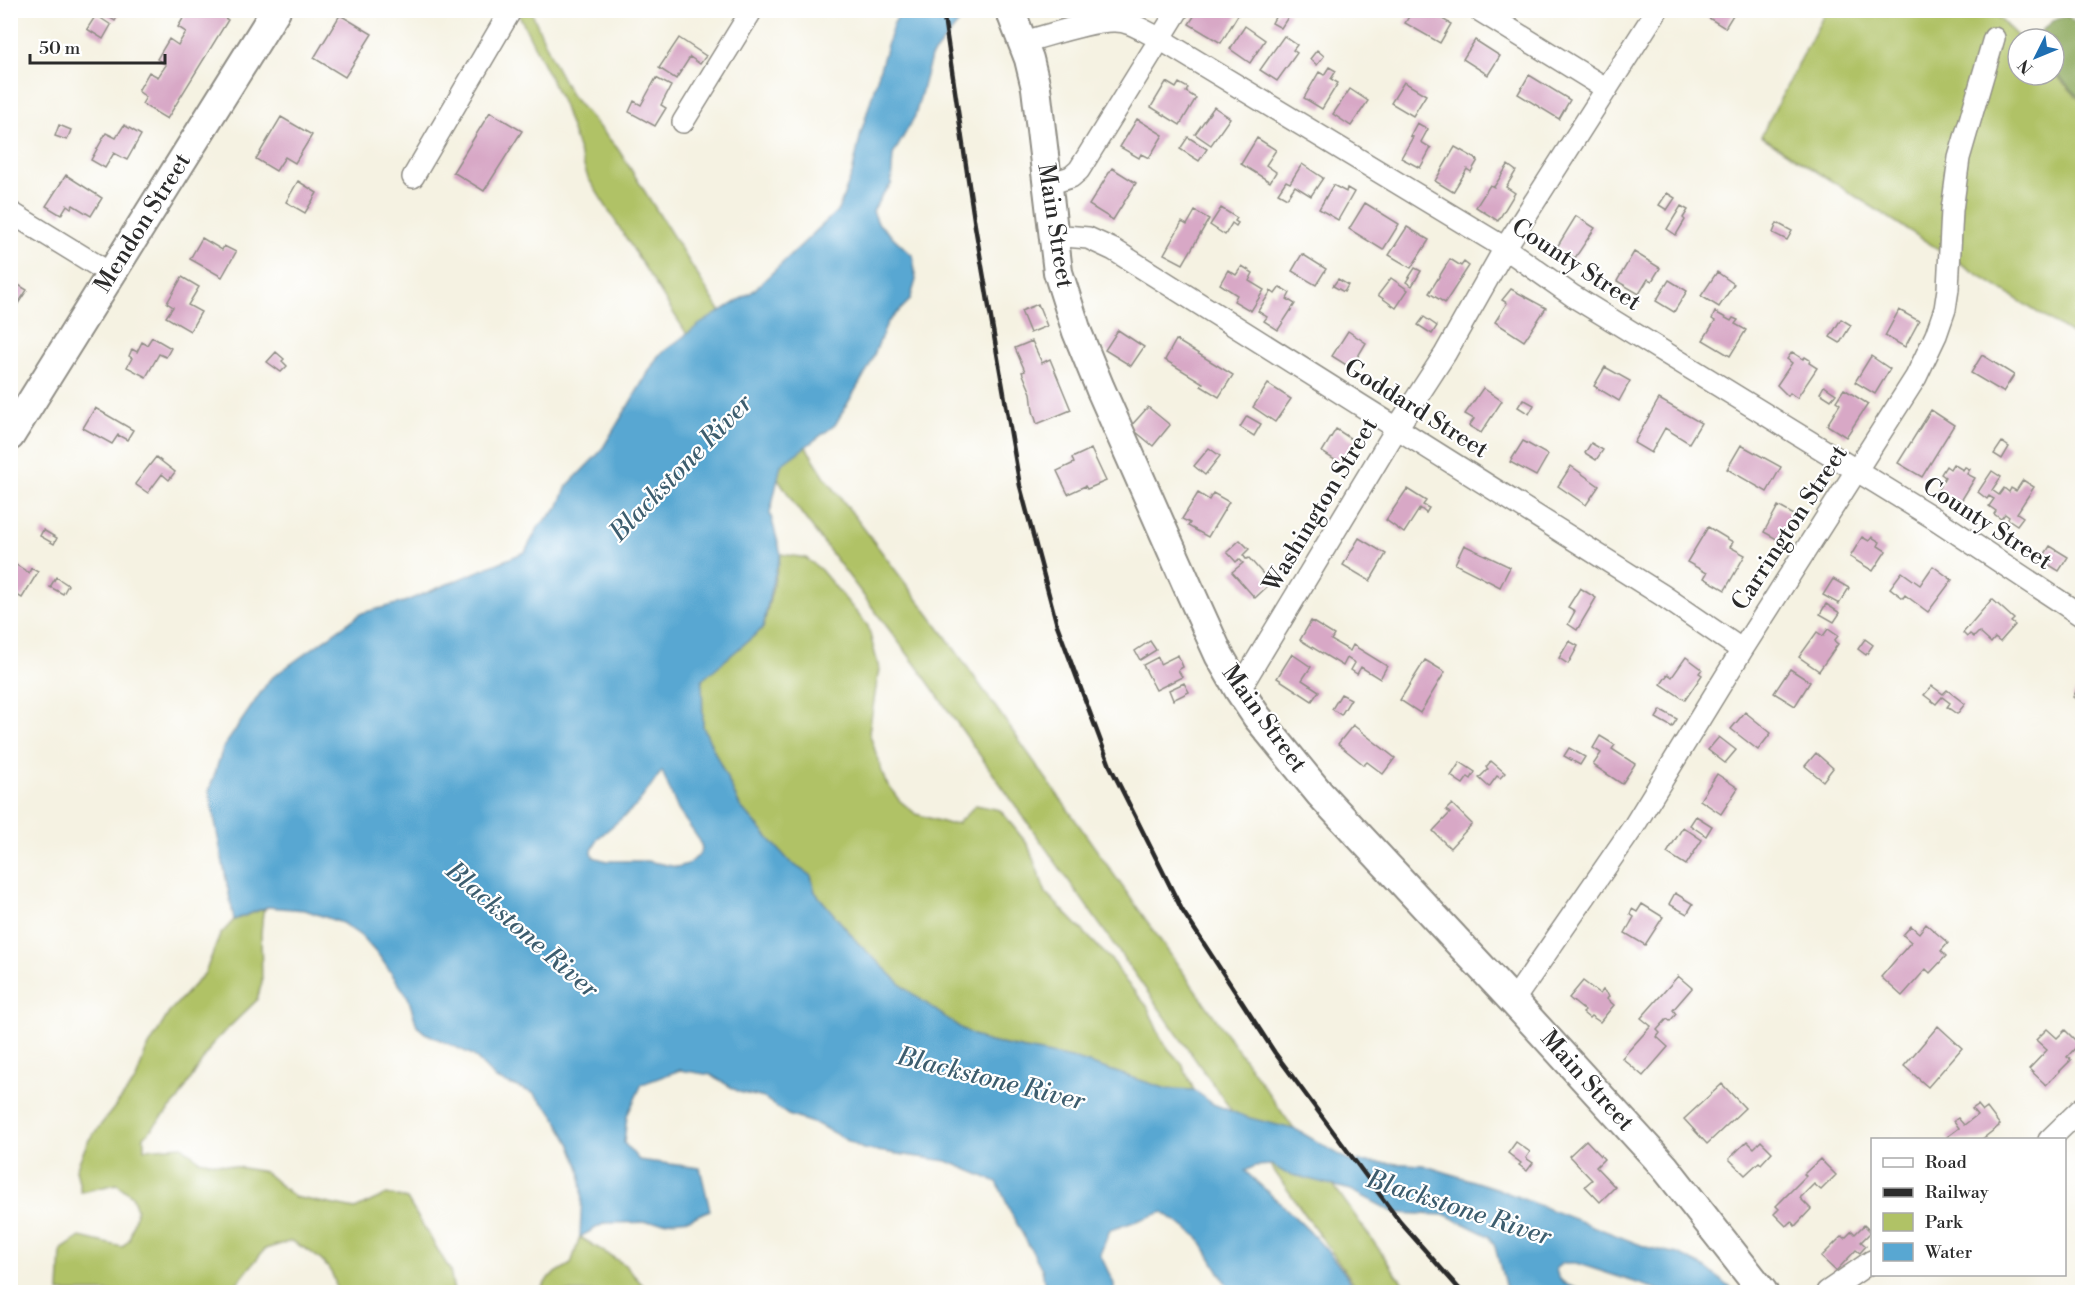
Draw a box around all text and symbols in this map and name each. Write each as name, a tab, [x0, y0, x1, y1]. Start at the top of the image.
scale bar	[30, 27, 165, 65]
north arrow	[2006, 27, 2066, 87]
text: 50 m	[39, 37, 81, 60]
text: N	[2014, 55, 2037, 78]
street label: Mendon Street	[88, 147, 198, 298]
street label: Main Street	[1030, 162, 1080, 291]
street label: County Street	[1506, 212, 1647, 318]
street label: Goddard Street	[1338, 353, 1494, 466]
water label: Blackstone River	[602, 387, 760, 549]
street label: Washington Street	[1257, 412, 1385, 598]
street label: Carrington Street	[1725, 439, 1855, 616]
street label: County Street	[1917, 471, 2058, 577]
street label: Main Street	[1215, 659, 1313, 779]
water label: Blackstone River	[438, 854, 606, 1006]
street label: Main Street	[1534, 1024, 1641, 1138]
water label: Blackstone River	[893, 1040, 1089, 1118]
legend	[1871, 1138, 2066, 1276]
text: Road	[1925, 1151, 1968, 1174]
water label: Blackstone River	[1362, 1163, 1556, 1253]
text: Railway	[1925, 1181, 1989, 1204]
text: Park	[1925, 1211, 1964, 1234]
text: Water	[1924, 1241, 1973, 1264]

